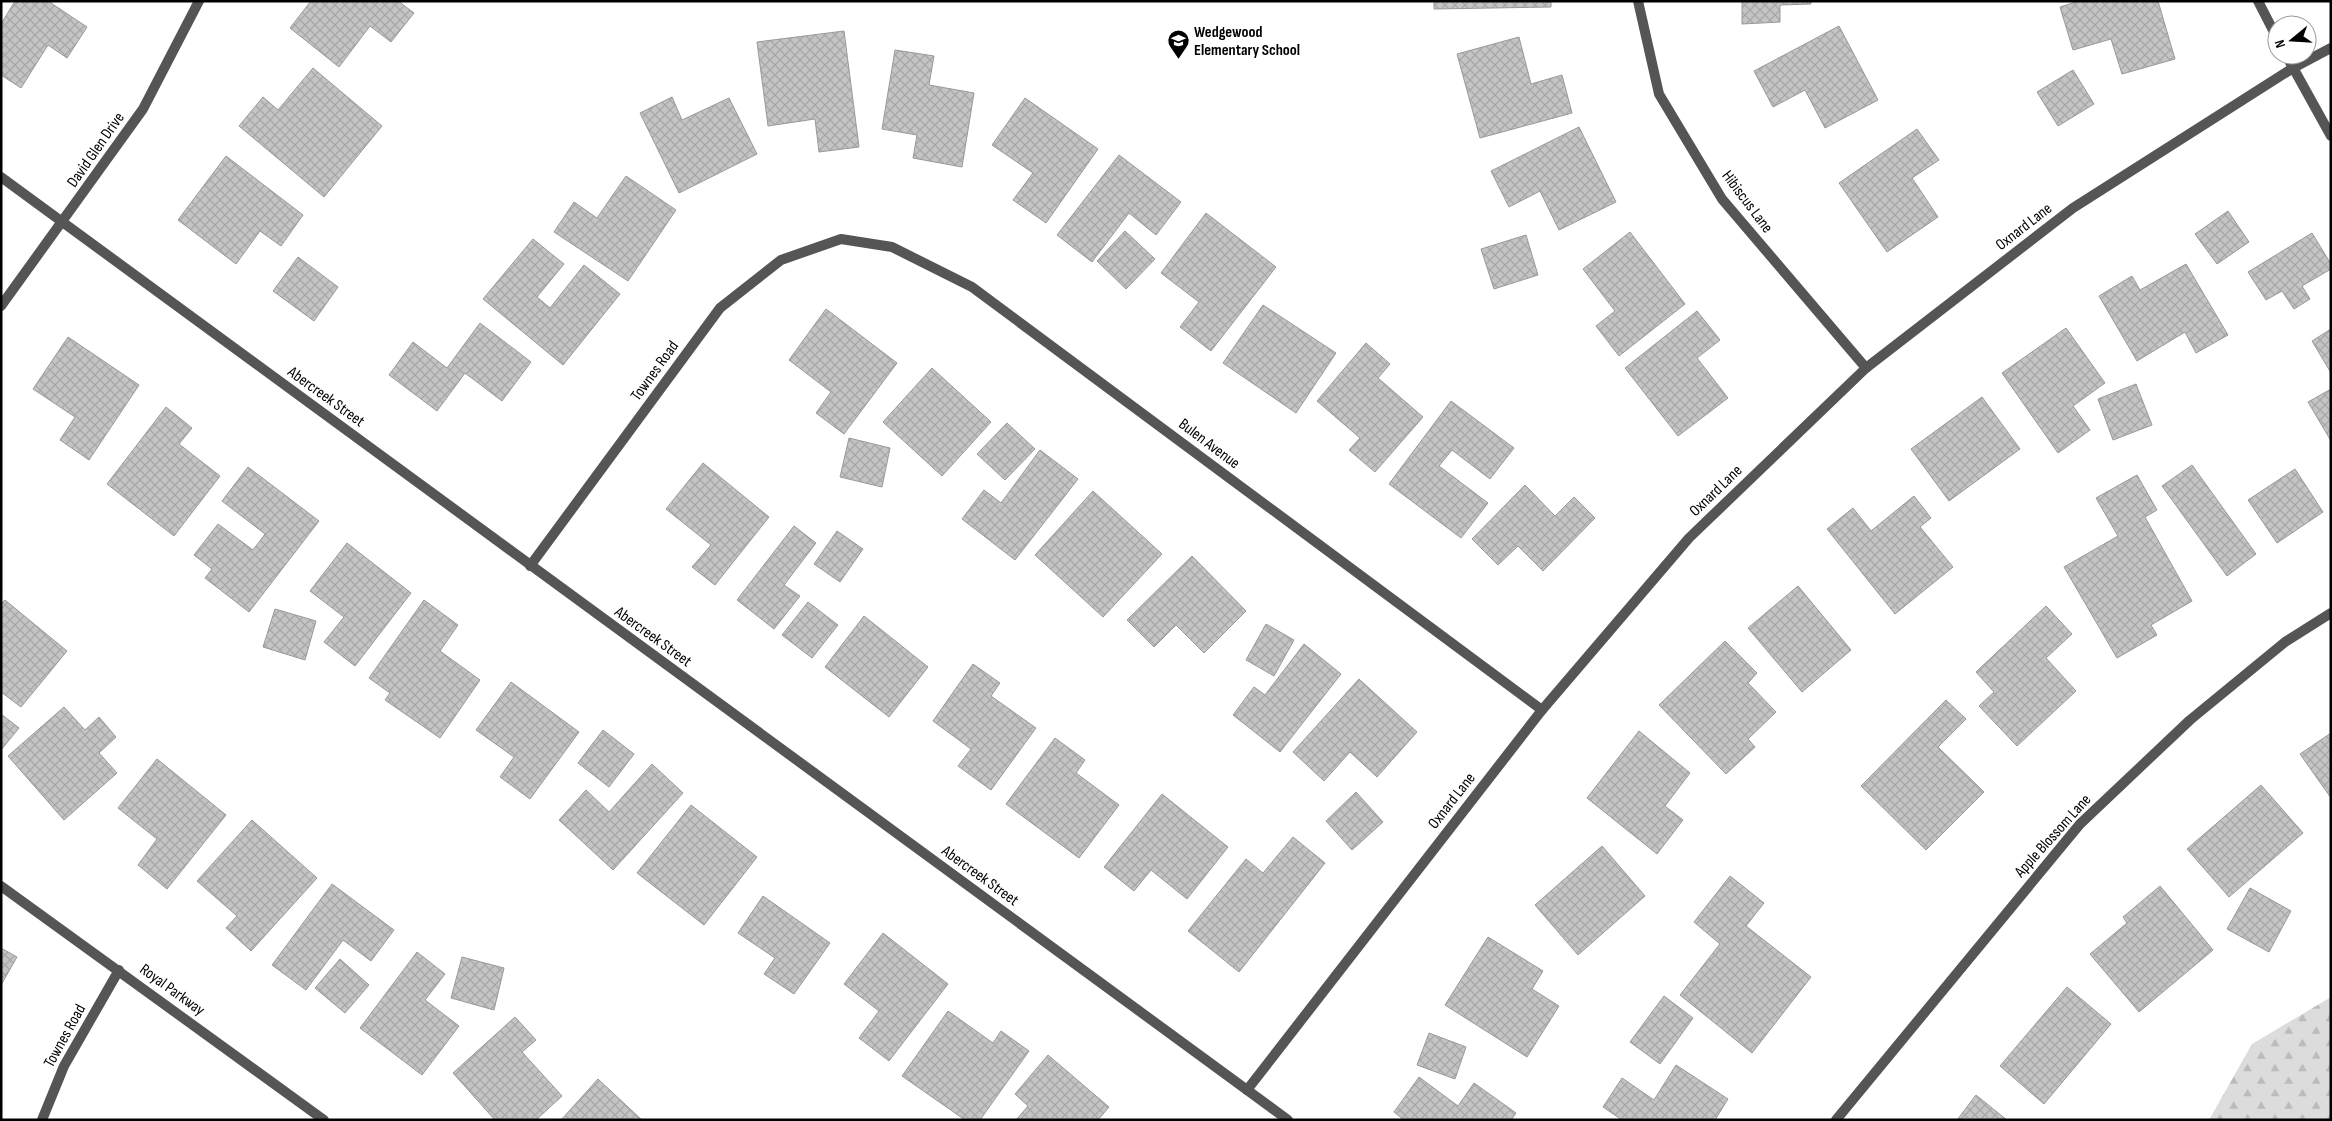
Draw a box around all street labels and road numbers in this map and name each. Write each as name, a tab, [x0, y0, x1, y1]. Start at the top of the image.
street label: David Glen Drive	[63, 109, 129, 191]
street label: Hibiscus Lane	[1717, 167, 1777, 237]
street label: Oxnard Lane	[1992, 199, 2056, 255]
street label: Townes Road	[627, 337, 683, 405]
street label: Abercreek Street	[283, 362, 368, 431]
street label: Bulen Avenue	[1175, 415, 1243, 473]
street label: Oxnard Lane	[1686, 461, 1746, 521]
street label: Abercreek Street	[610, 602, 695, 671]
street label: Oxnard Lane	[1424, 769, 1480, 833]
street label: Apple Blossom Lane	[2010, 791, 2095, 882]
street label: Abercreek Street	[937, 841, 1022, 910]
street label: Royal Parkway	[136, 960, 208, 1020]
street label: Townes Road	[40, 1001, 90, 1071]

